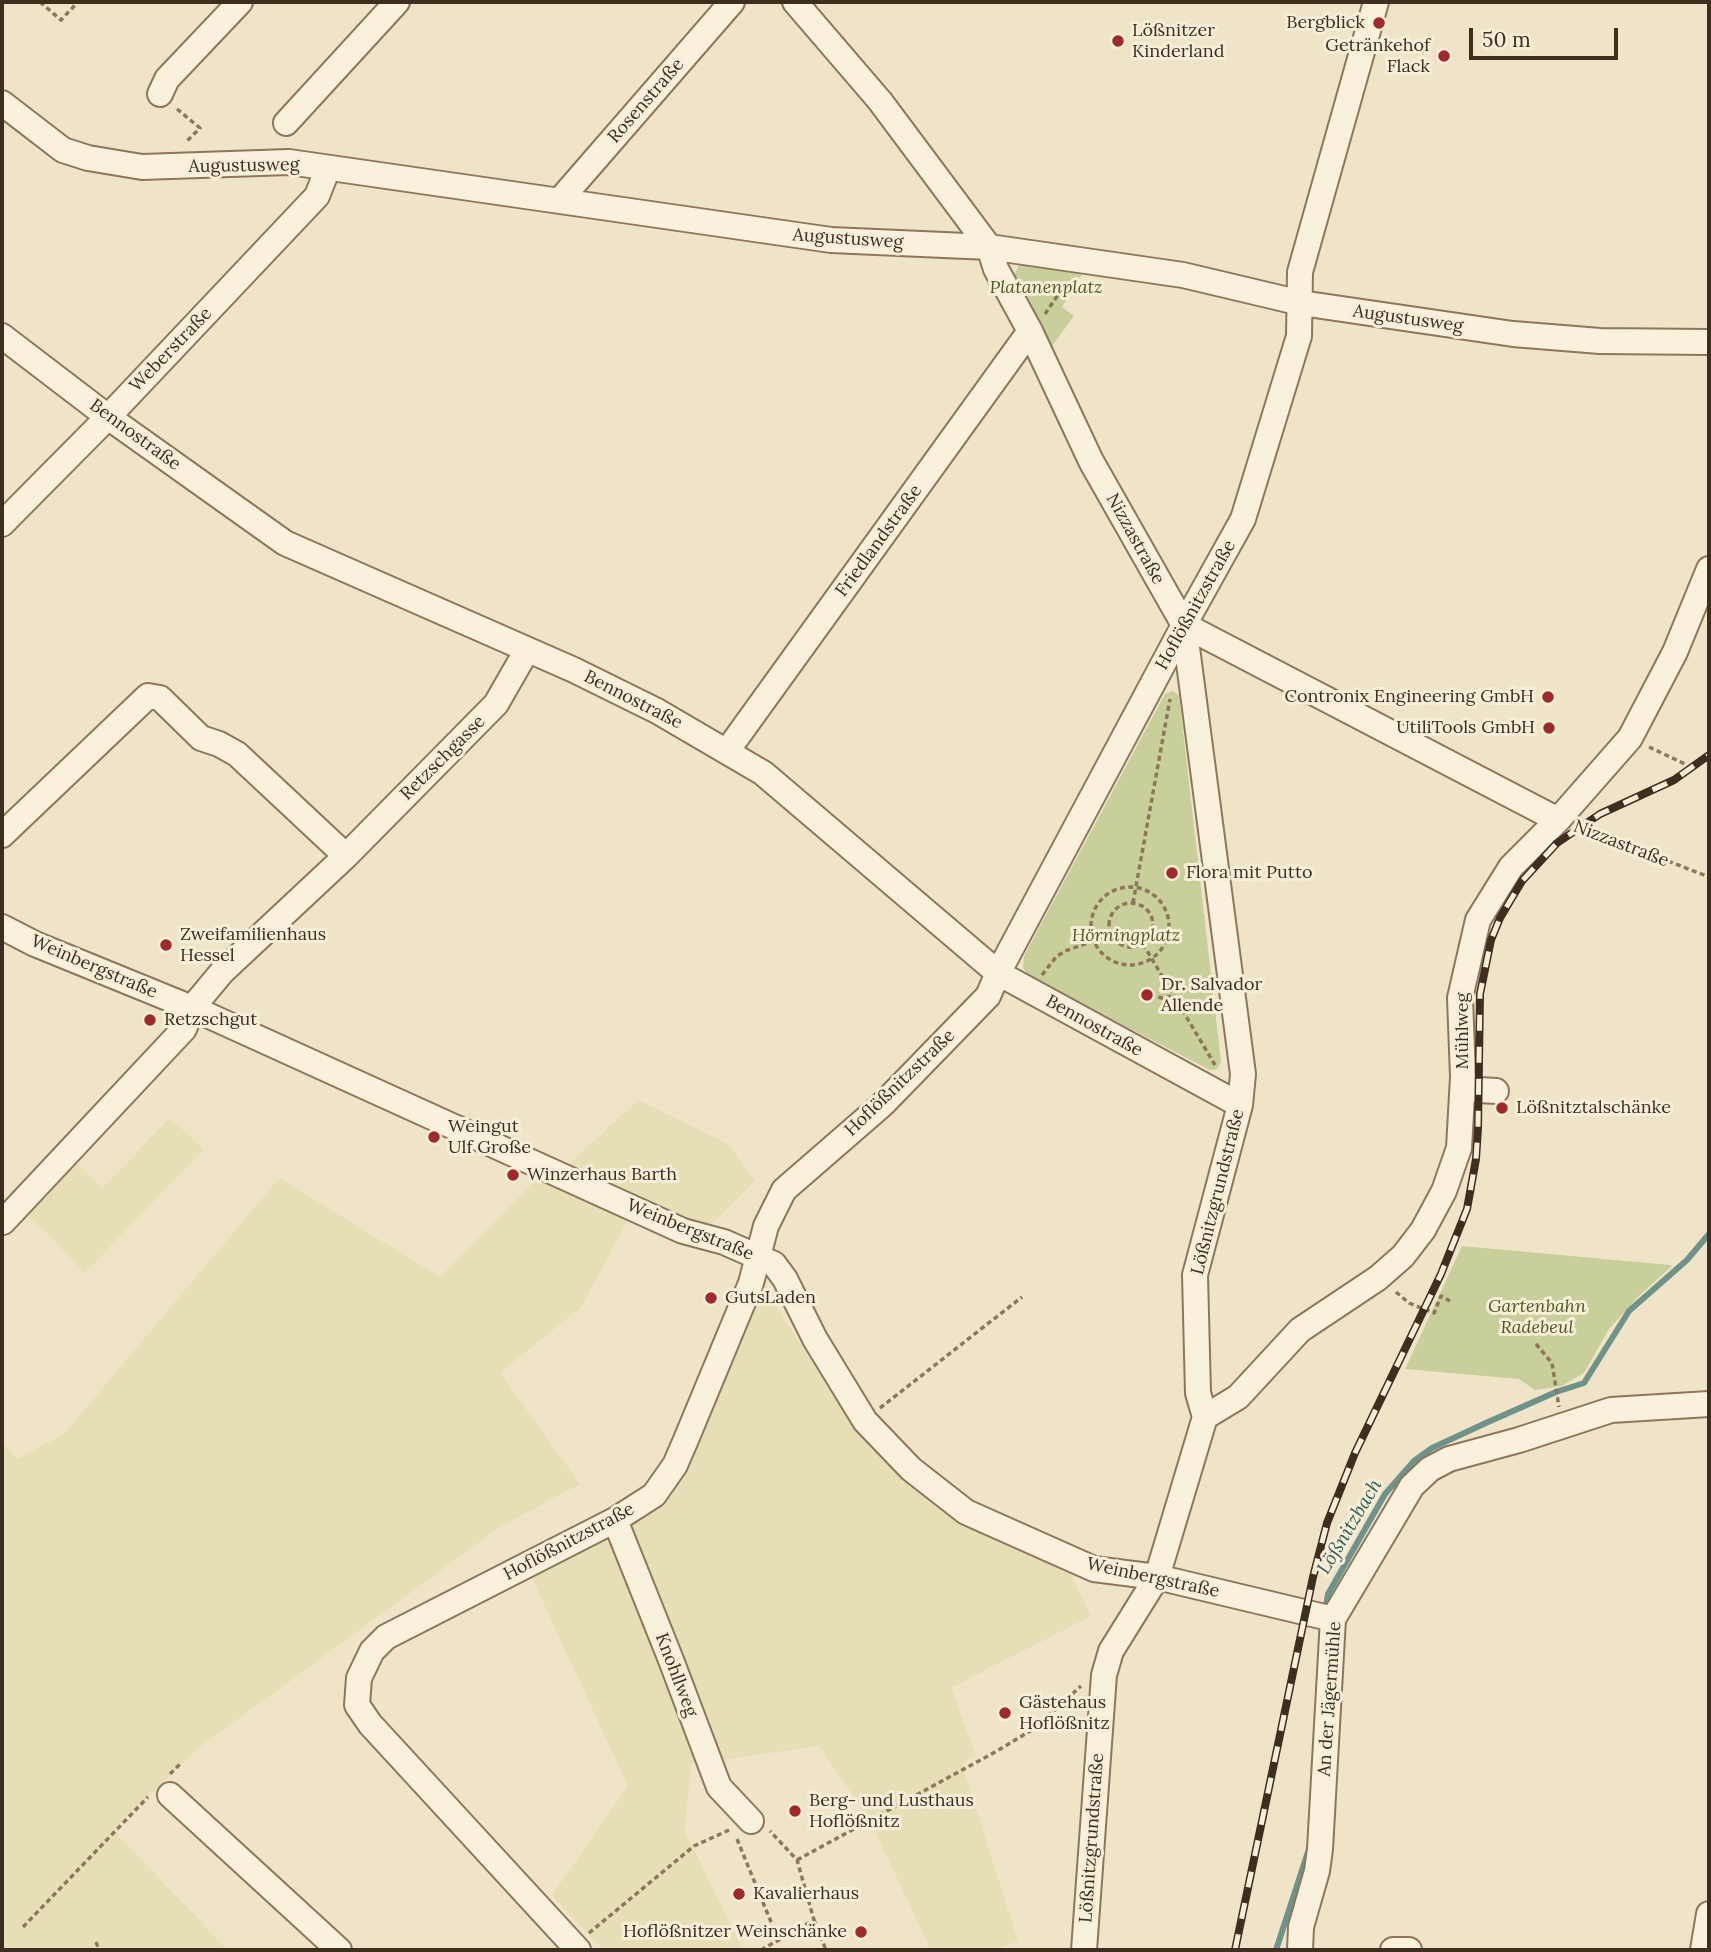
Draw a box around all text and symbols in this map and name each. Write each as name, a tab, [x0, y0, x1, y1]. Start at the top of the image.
place label: Bergblick	[1286, 12, 1365, 34]
scale bar	[1473, 14, 1622, 58]
marker: Bergblick	[1371, 15, 1387, 31]
place label: Lößnitzer Kinderland	[1132, 20, 1224, 62]
text: 50 m	[1482, 26, 1531, 53]
marker: Lößnitzer Kinderland	[1110, 33, 1126, 49]
place label: Getränkehof Flack	[1325, 35, 1430, 78]
marker: Getränkehof Flack	[1436, 48, 1452, 64]
street label: Rosenstraße	[603, 54, 689, 148]
street label: Augustusweg	[188, 154, 300, 178]
street label: Augustusweg	[792, 224, 904, 254]
park label: Platanenplatz	[989, 277, 1103, 299]
street label: Augustusweg	[1352, 301, 1464, 337]
street label: Weberstraße	[125, 303, 217, 397]
street label: Bennostraße	[85, 395, 185, 475]
street label: Friedlandstraße	[831, 481, 927, 601]
street label: Nizzastraße	[1101, 490, 1169, 588]
street label: Hoflößnitzstraße	[1151, 536, 1241, 674]
street label: Bennostraße	[580, 666, 686, 734]
place label: Contronix Engineering GmbH	[1284, 686, 1534, 708]
marker: Contronix Engineering GmbH	[1540, 689, 1556, 705]
street label: Retzschgasse	[396, 711, 490, 805]
place label: UtiliTools GmbH	[1396, 717, 1535, 739]
marker: UtiliTools GmbH	[1541, 720, 1557, 736]
street label: Nizzastraße	[1570, 816, 1672, 872]
place label: Flora mit Putto	[1186, 862, 1312, 884]
marker: Flora mit Putto	[1164, 865, 1180, 881]
place label: Zweifamilienhaus Hessel	[180, 924, 326, 967]
park label: Hörningplatz	[1072, 925, 1180, 947]
street label: Weinbergstraße	[28, 931, 160, 1003]
marker: Zweifamilienhaus Hessel	[158, 937, 174, 953]
place label: Dr. Salvador Allende	[1161, 974, 1262, 1016]
marker: Dr. Salvador Allende	[1139, 987, 1155, 1003]
street label: Bennostraße	[1042, 990, 1146, 1062]
street label: Mühlweg	[1452, 993, 1474, 1069]
place label: Retzschgut	[164, 1009, 257, 1031]
marker: Retzschgut	[142, 1012, 158, 1028]
street label: Hoflößnitzstraße	[840, 1025, 960, 1141]
place label: Lößnitztalschänke	[1516, 1097, 1671, 1119]
marker: Lößnitztalschänke	[1494, 1100, 1510, 1116]
street label: Lößnitzgrundstraße	[1187, 1107, 1249, 1277]
place label: Weingut Ulf Große	[448, 1116, 531, 1158]
marker: Weingut Ulf Große	[426, 1129, 442, 1145]
place label: Winzerhaus Barth	[527, 1164, 677, 1186]
marker: Winzerhaus Barth	[505, 1167, 521, 1183]
street label: Weinbergstraße	[623, 1195, 757, 1265]
place label: GutsLaden	[725, 1287, 816, 1309]
marker: GutsLaden	[703, 1290, 719, 1306]
park label: Gartenbahn Radebeul	[1488, 1296, 1586, 1338]
water label: Lößnitzbach	[1313, 1475, 1387, 1579]
street label: Hoflößnitzstraße	[500, 1498, 638, 1586]
street label: Weinbergstraße	[1085, 1553, 1221, 1603]
street label: An der Jägermühle	[1314, 1621, 1346, 1777]
street label: Knohllweg	[650, 1630, 702, 1720]
place label: Gästehaus Hoflößnitz	[1019, 1692, 1110, 1734]
marker: Gästehaus Hoflößnitz	[997, 1705, 1013, 1721]
street label: Lößnitzgrundstraße	[1075, 1752, 1109, 1924]
place label: Berg- und Lusthaus Hoflößnitz	[809, 1790, 974, 1832]
marker: Berg- und Lusthaus Hoflößnitz	[787, 1803, 803, 1819]
place label: Kavalierhaus	[753, 1883, 859, 1905]
marker: Kavalierhaus	[731, 1886, 747, 1902]
place label: Hoflößnitzer Weinschänke	[623, 1921, 847, 1943]
marker: Hoflößnitzer Weinschänke	[853, 1924, 869, 1940]

